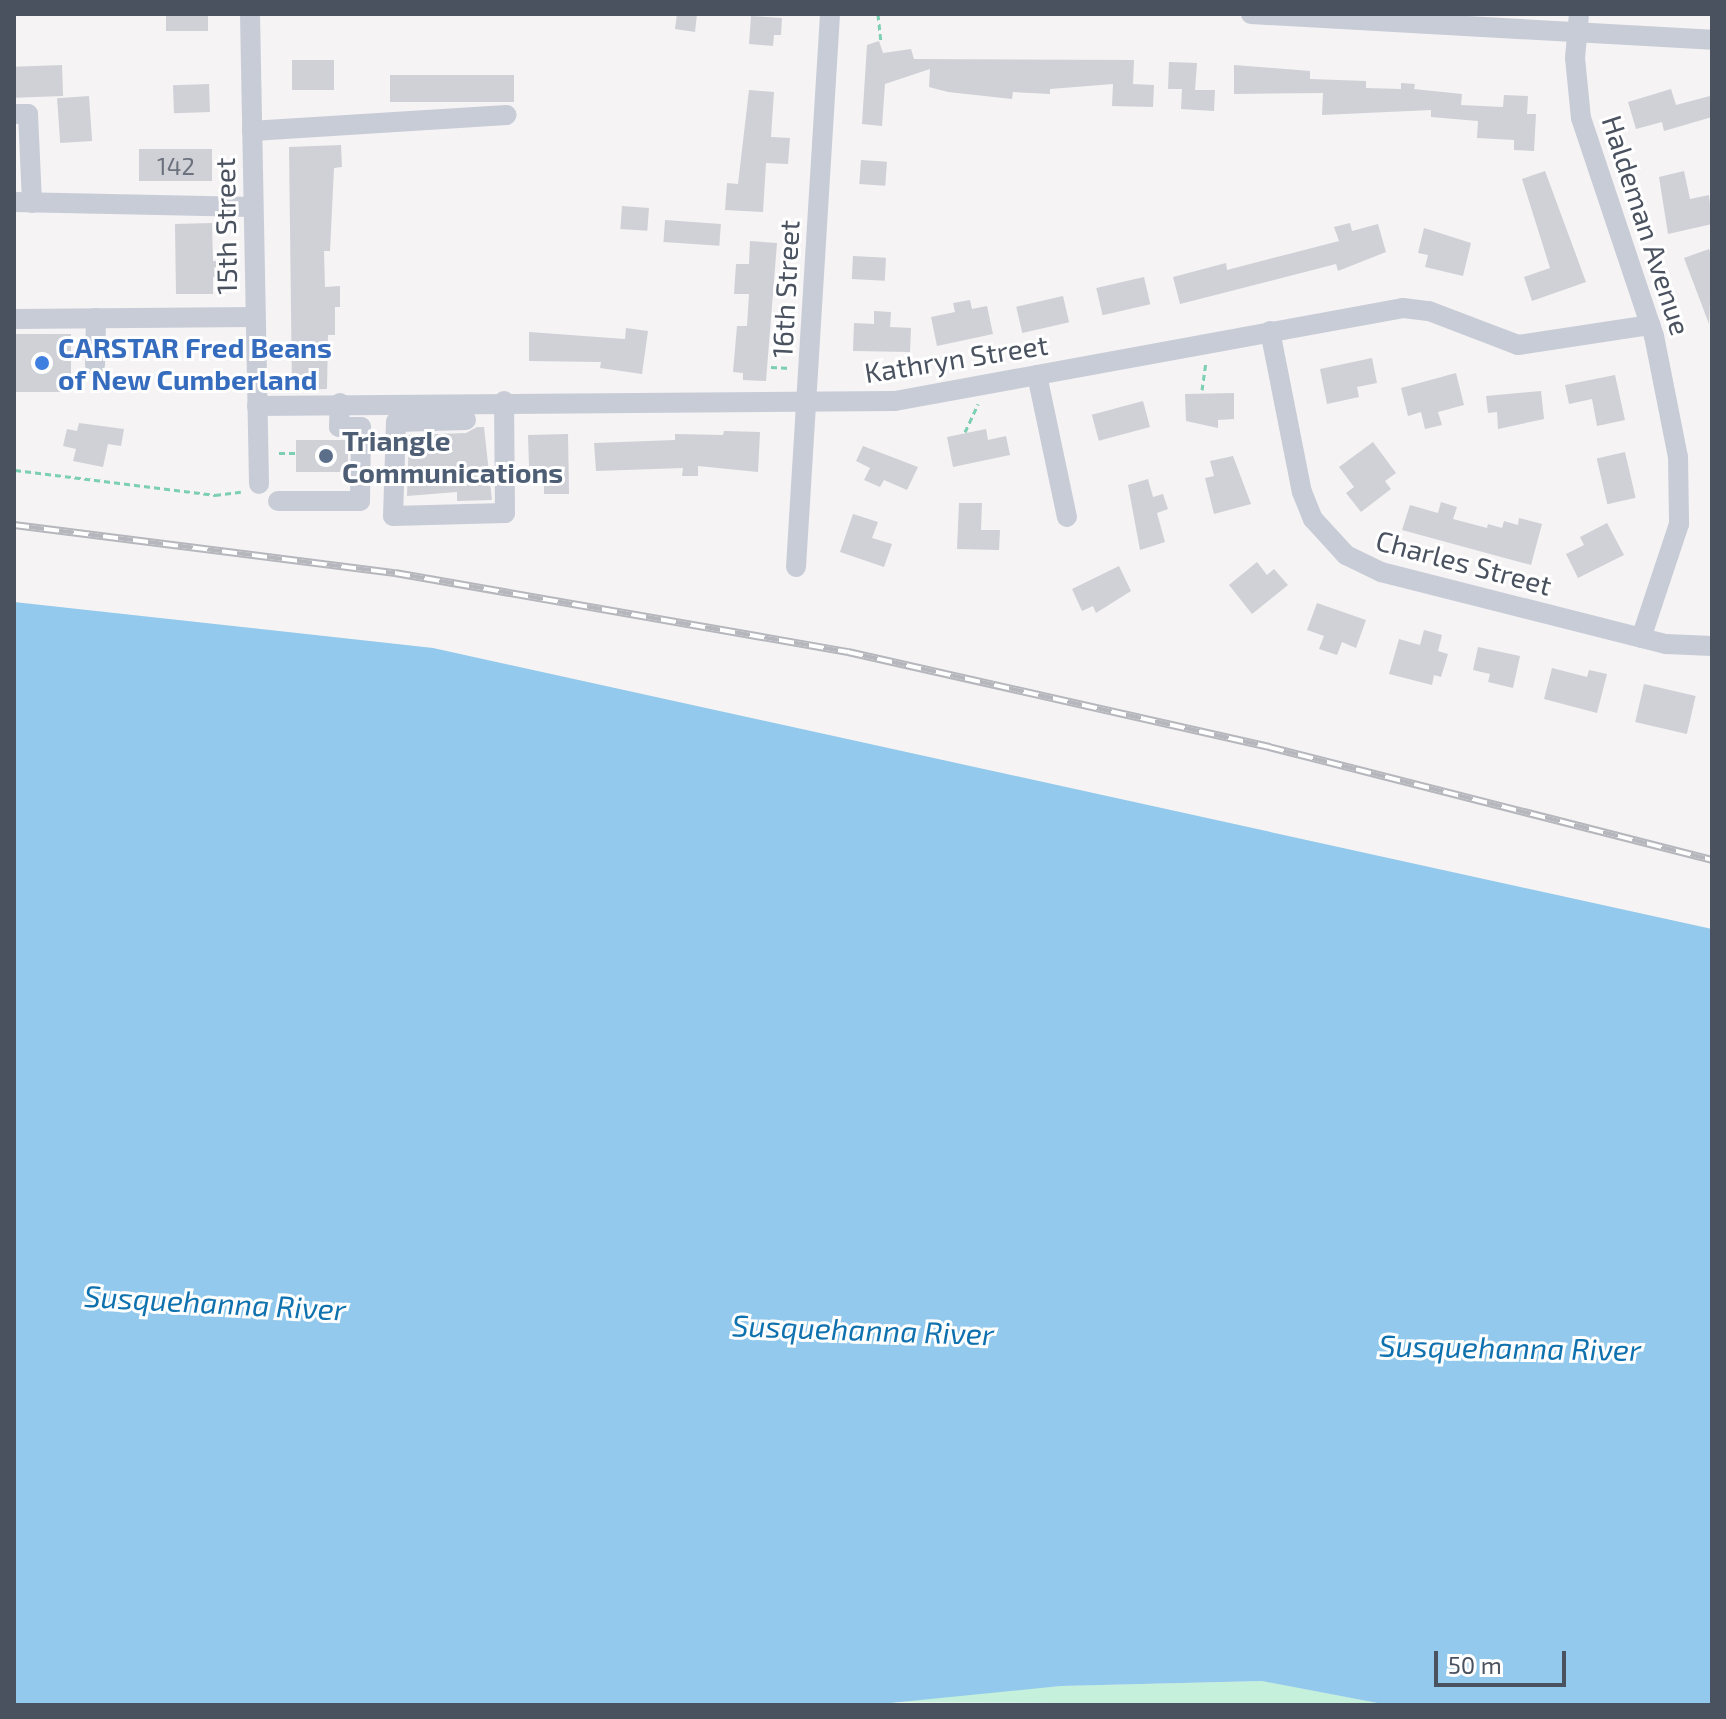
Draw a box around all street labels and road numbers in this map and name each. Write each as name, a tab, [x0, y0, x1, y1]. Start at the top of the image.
street label: Haldeman Avenue	[1596, 111, 1698, 339]
street label: 15th Street	[207, 157, 243, 295]
street label: 16th Street	[765, 219, 805, 359]
street label: Kathryn Street	[862, 327, 1050, 389]
street label: Charles Street	[1372, 522, 1556, 602]

